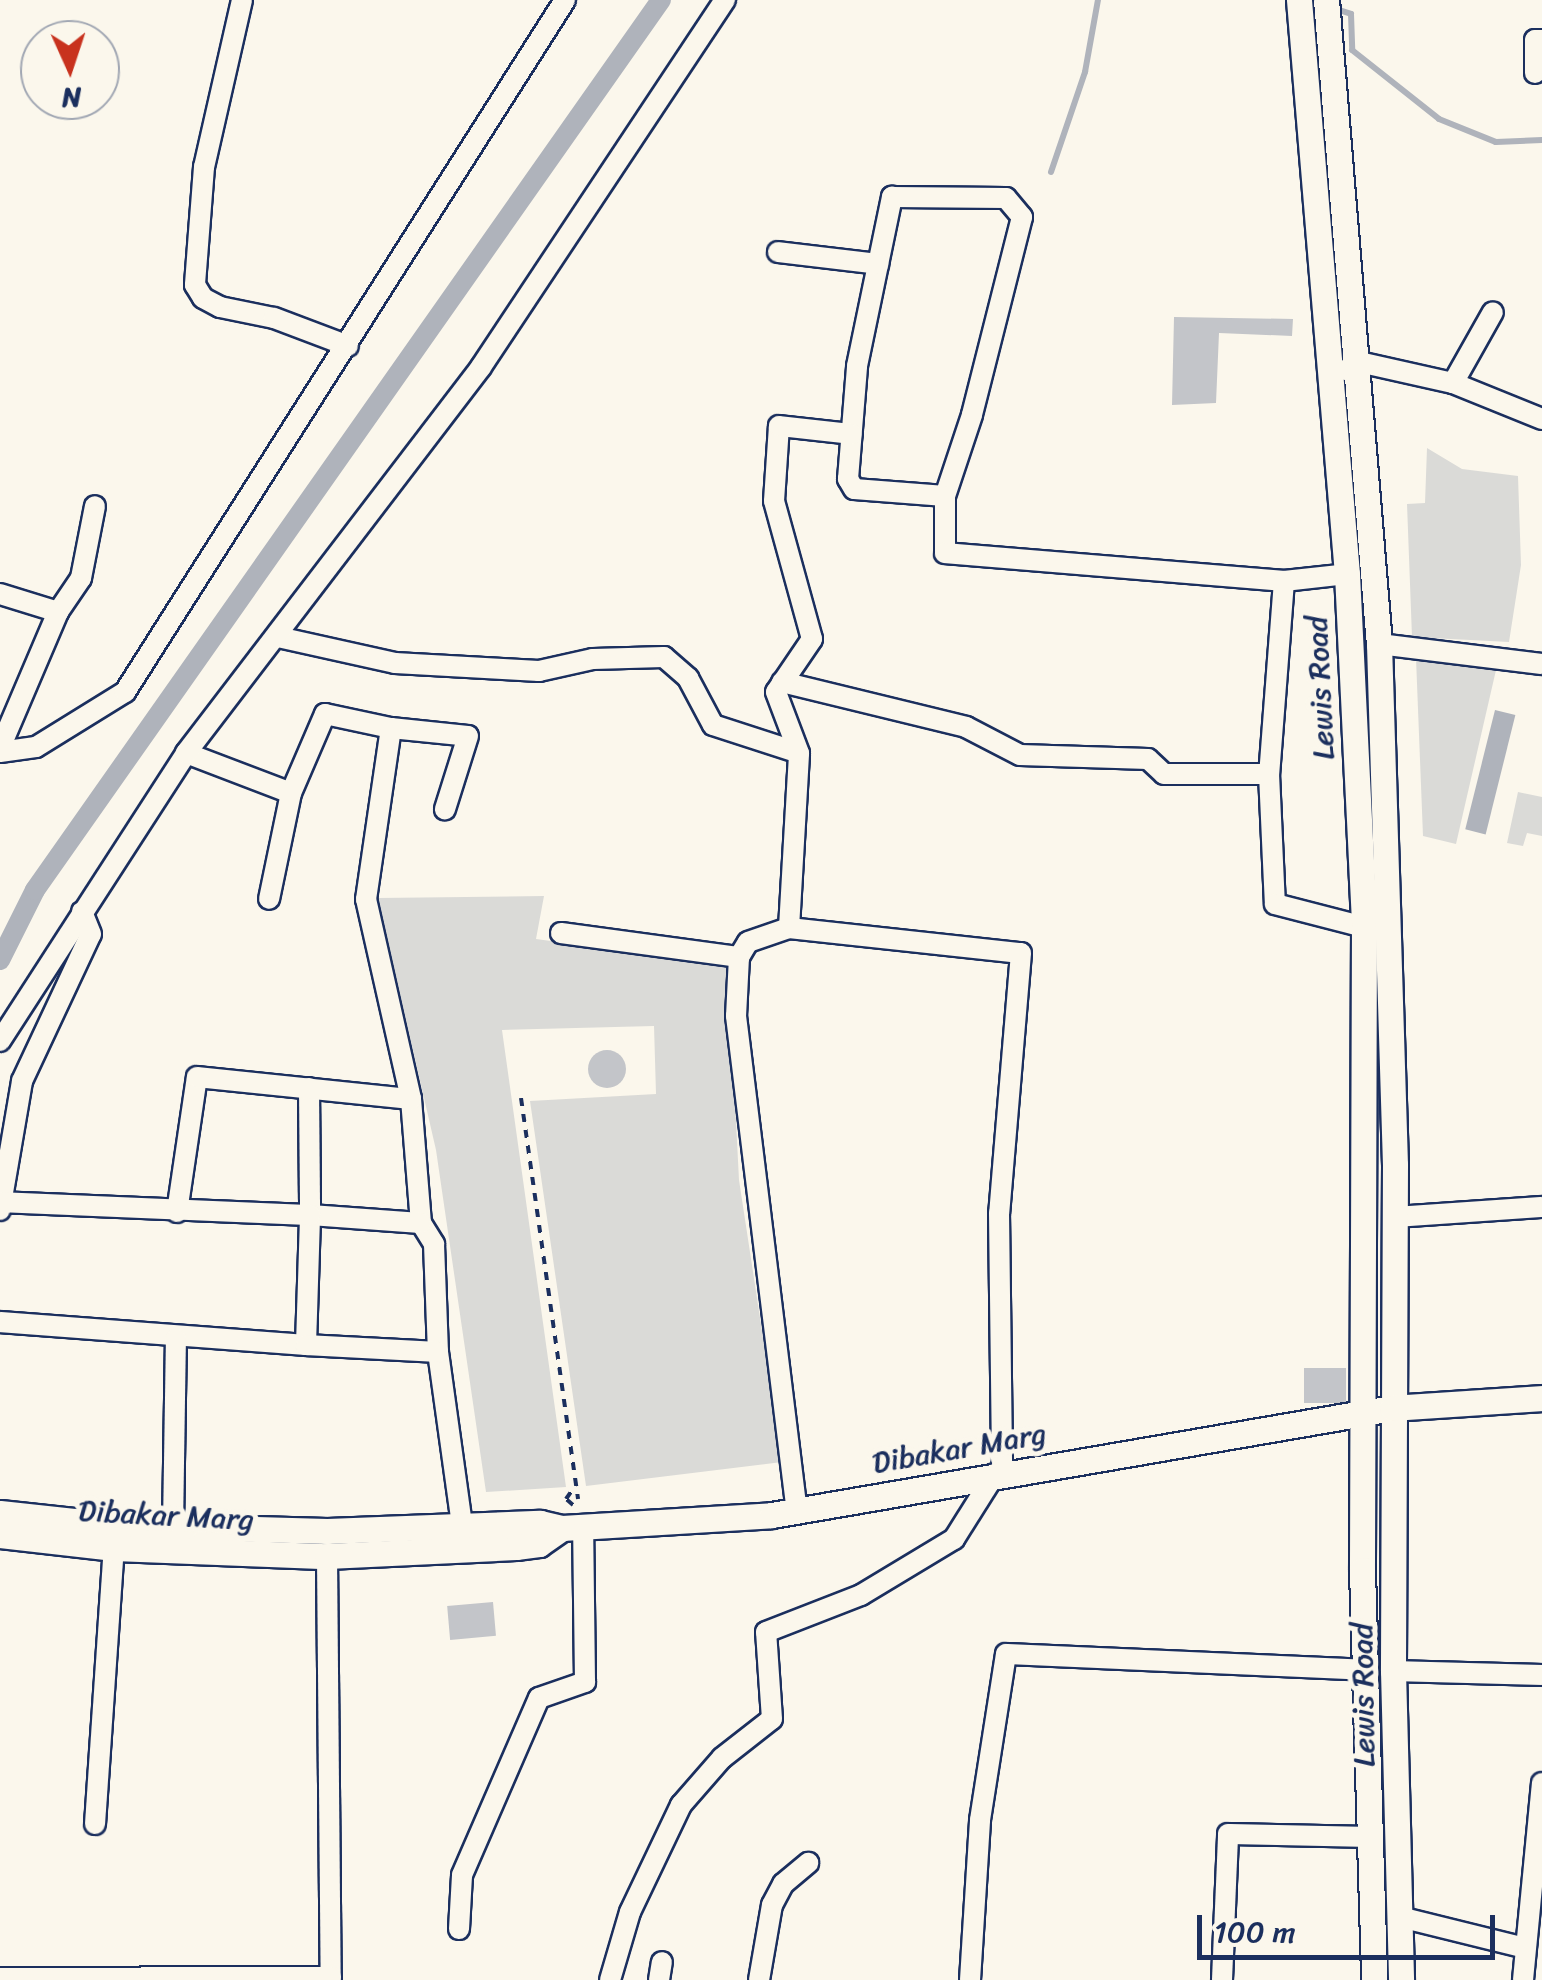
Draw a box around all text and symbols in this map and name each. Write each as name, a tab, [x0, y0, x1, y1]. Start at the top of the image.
north arrow	[20, 20, 120, 120]
text: N	[61, 73, 82, 123]
street label: Lewis Road	[1298, 615, 1342, 761]
street label: Dibakar Marg	[869, 1415, 1049, 1481]
street label: Dibakar Marg	[77, 1492, 255, 1538]
street label: Lewis Road	[1344, 1623, 1382, 1767]
scale bar	[1202, 1895, 1500, 1957]
text: 100 m	[1214, 1905, 1296, 1959]

